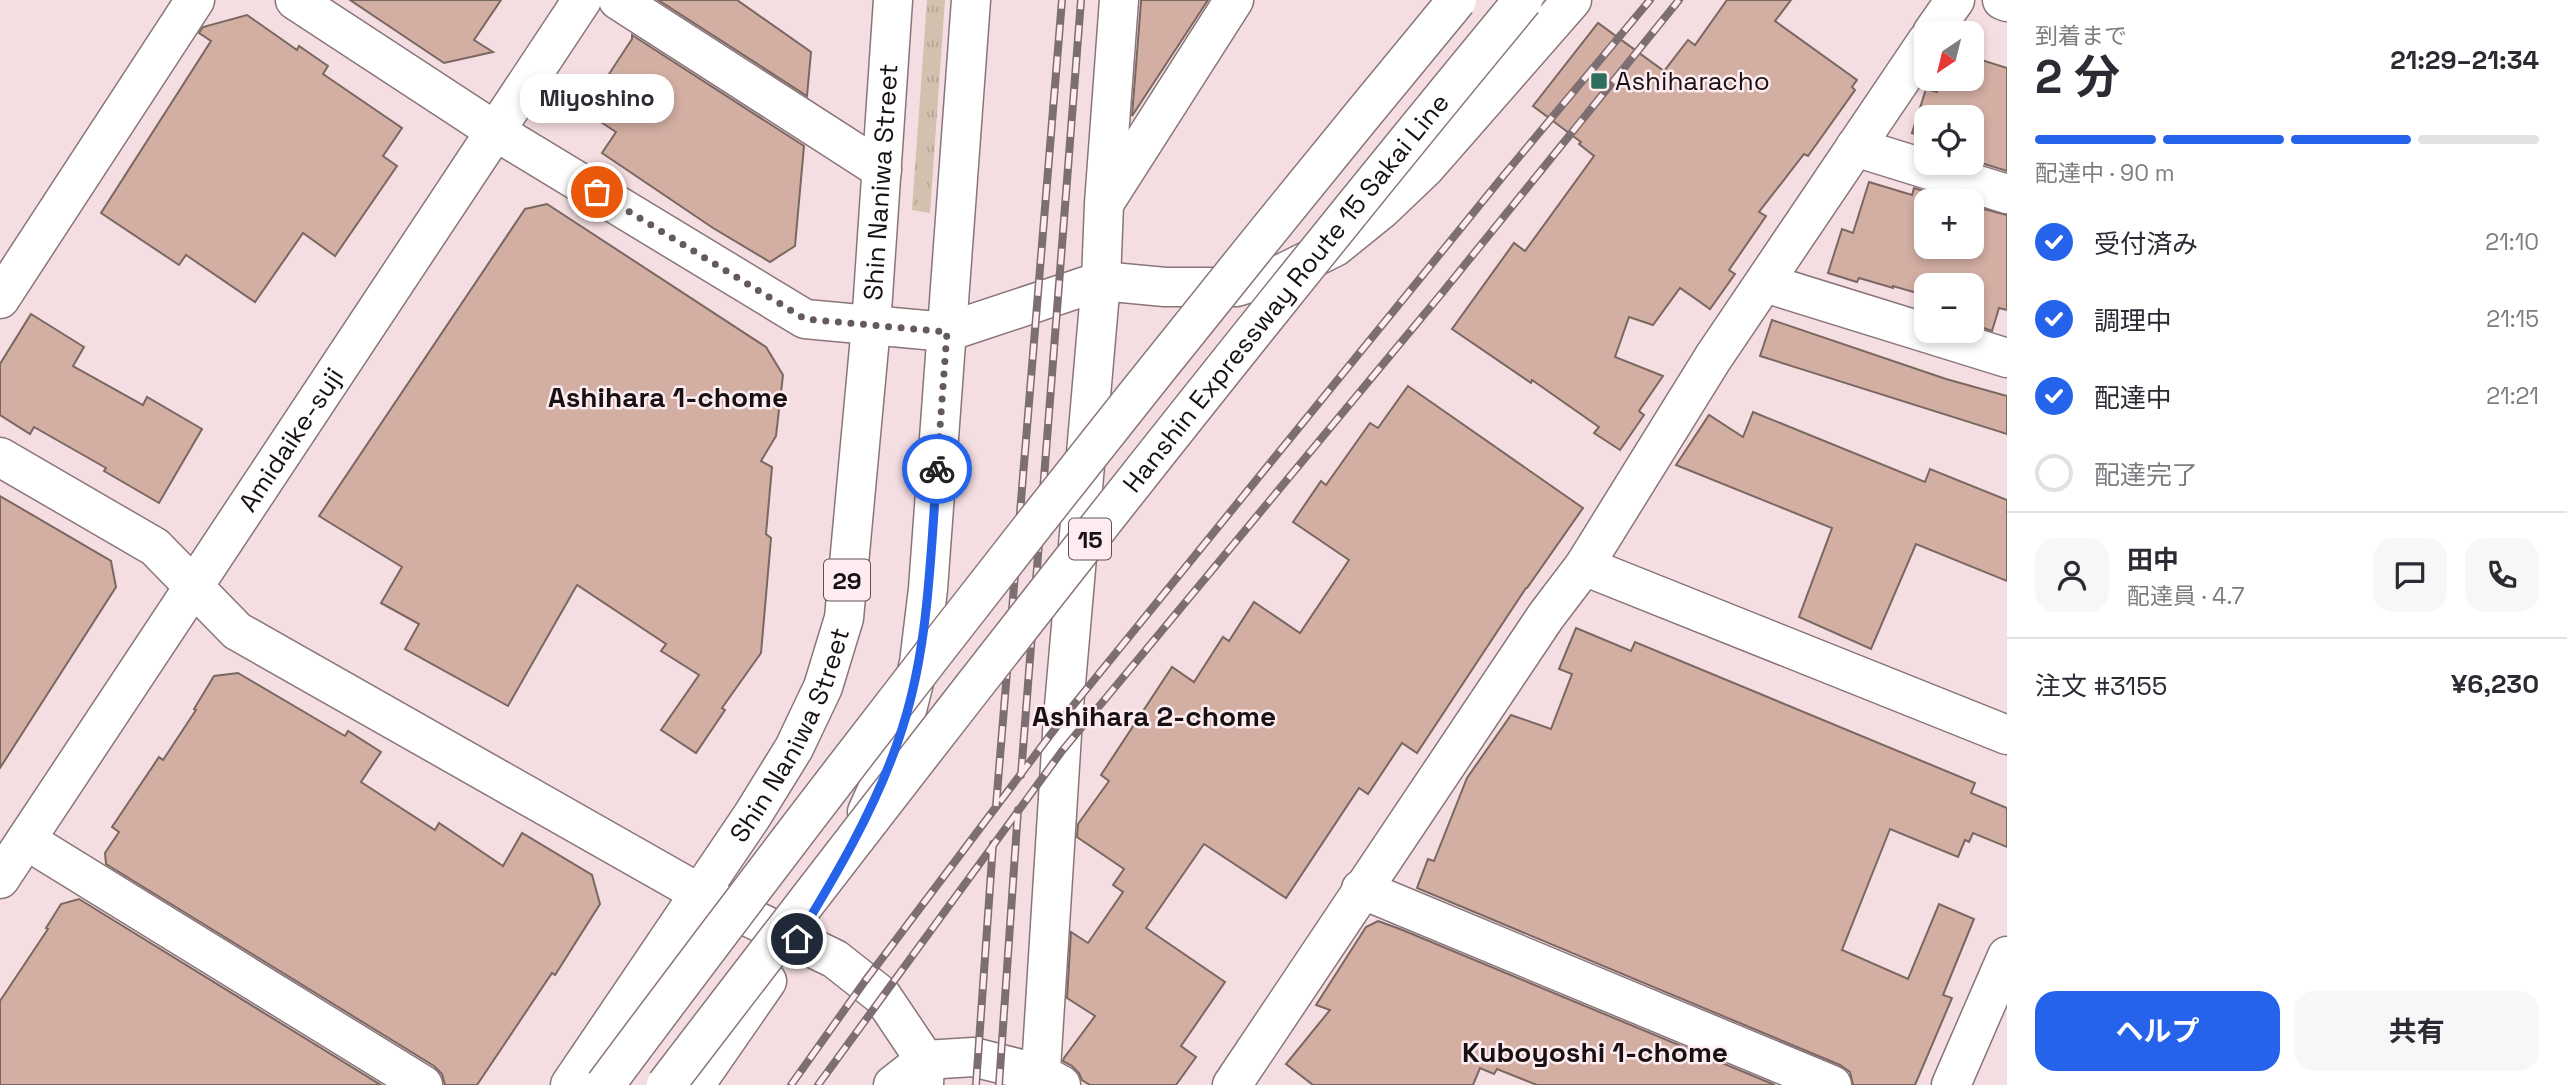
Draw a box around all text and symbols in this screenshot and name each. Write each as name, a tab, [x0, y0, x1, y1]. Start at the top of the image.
north arrow	[1914, 21, 1984, 91]
map controls	[1914, 21, 1984, 343]
text: 到着まで	[2035, 21, 2127, 51]
text: 21:29–21:34	[2390, 43, 2539, 77]
text: 2 分	[2035, 48, 2120, 106]
street label: Shin Naniwa Street	[856, 62, 906, 301]
place label: Ashiharacho	[1615, 64, 1770, 98]
marker: Ashiharacho	[1589, 71, 1609, 91]
callout: Miyoshino	[520, 73, 674, 122]
text: Miyoshino	[539, 83, 655, 113]
street label: Hanshin Expressway Route 15 Sakai Line	[1115, 86, 1457, 499]
button: locate	[1914, 105, 1984, 175]
text: 配達中 · 90 m	[2035, 158, 2175, 188]
pin	[567, 162, 627, 222]
icon: bag	[578, 173, 616, 211]
button: +	[1914, 189, 1984, 259]
icon: check	[2035, 223, 2073, 261]
text: 受付済み	[2094, 227, 2198, 261]
text: 21:10	[2485, 227, 2539, 257]
button: −	[1914, 273, 1984, 343]
icon: check	[2035, 300, 2073, 338]
text: 調理中	[2094, 304, 2172, 338]
text: 21:15	[2486, 304, 2539, 334]
street label: Amidaike-suji	[231, 361, 351, 518]
icon: check	[2035, 377, 2073, 415]
district label: Ashihara 1-chome	[548, 379, 788, 415]
text: 配達中	[2094, 381, 2172, 415]
text: 21:21	[2486, 381, 2539, 411]
courier	[902, 434, 972, 504]
icon: bike	[918, 450, 956, 488]
text: 配達完了	[2094, 458, 2198, 492]
road number: 15	[1069, 518, 1111, 560]
button: person	[2035, 538, 2109, 612]
button: chat	[2373, 538, 2447, 612]
button: phone	[2465, 538, 2539, 612]
text: 田中	[2127, 543, 2179, 577]
road number: 29	[824, 560, 870, 600]
text: 配達員 · 4.7	[2127, 581, 2244, 611]
street label: Shin Naniwa Street	[722, 623, 857, 849]
text: ¥6,230	[2451, 667, 2539, 701]
text: 注文 #3155	[2035, 669, 2167, 703]
district label: Ashihara 2-chome	[1032, 698, 1276, 734]
pin	[767, 909, 827, 969]
icon: home	[778, 920, 816, 958]
button: ヘルプ	[2035, 991, 2280, 1071]
button: 共有	[2294, 991, 2539, 1071]
district label: Kuboyoshi 1-chome	[1462, 1034, 1728, 1070]

